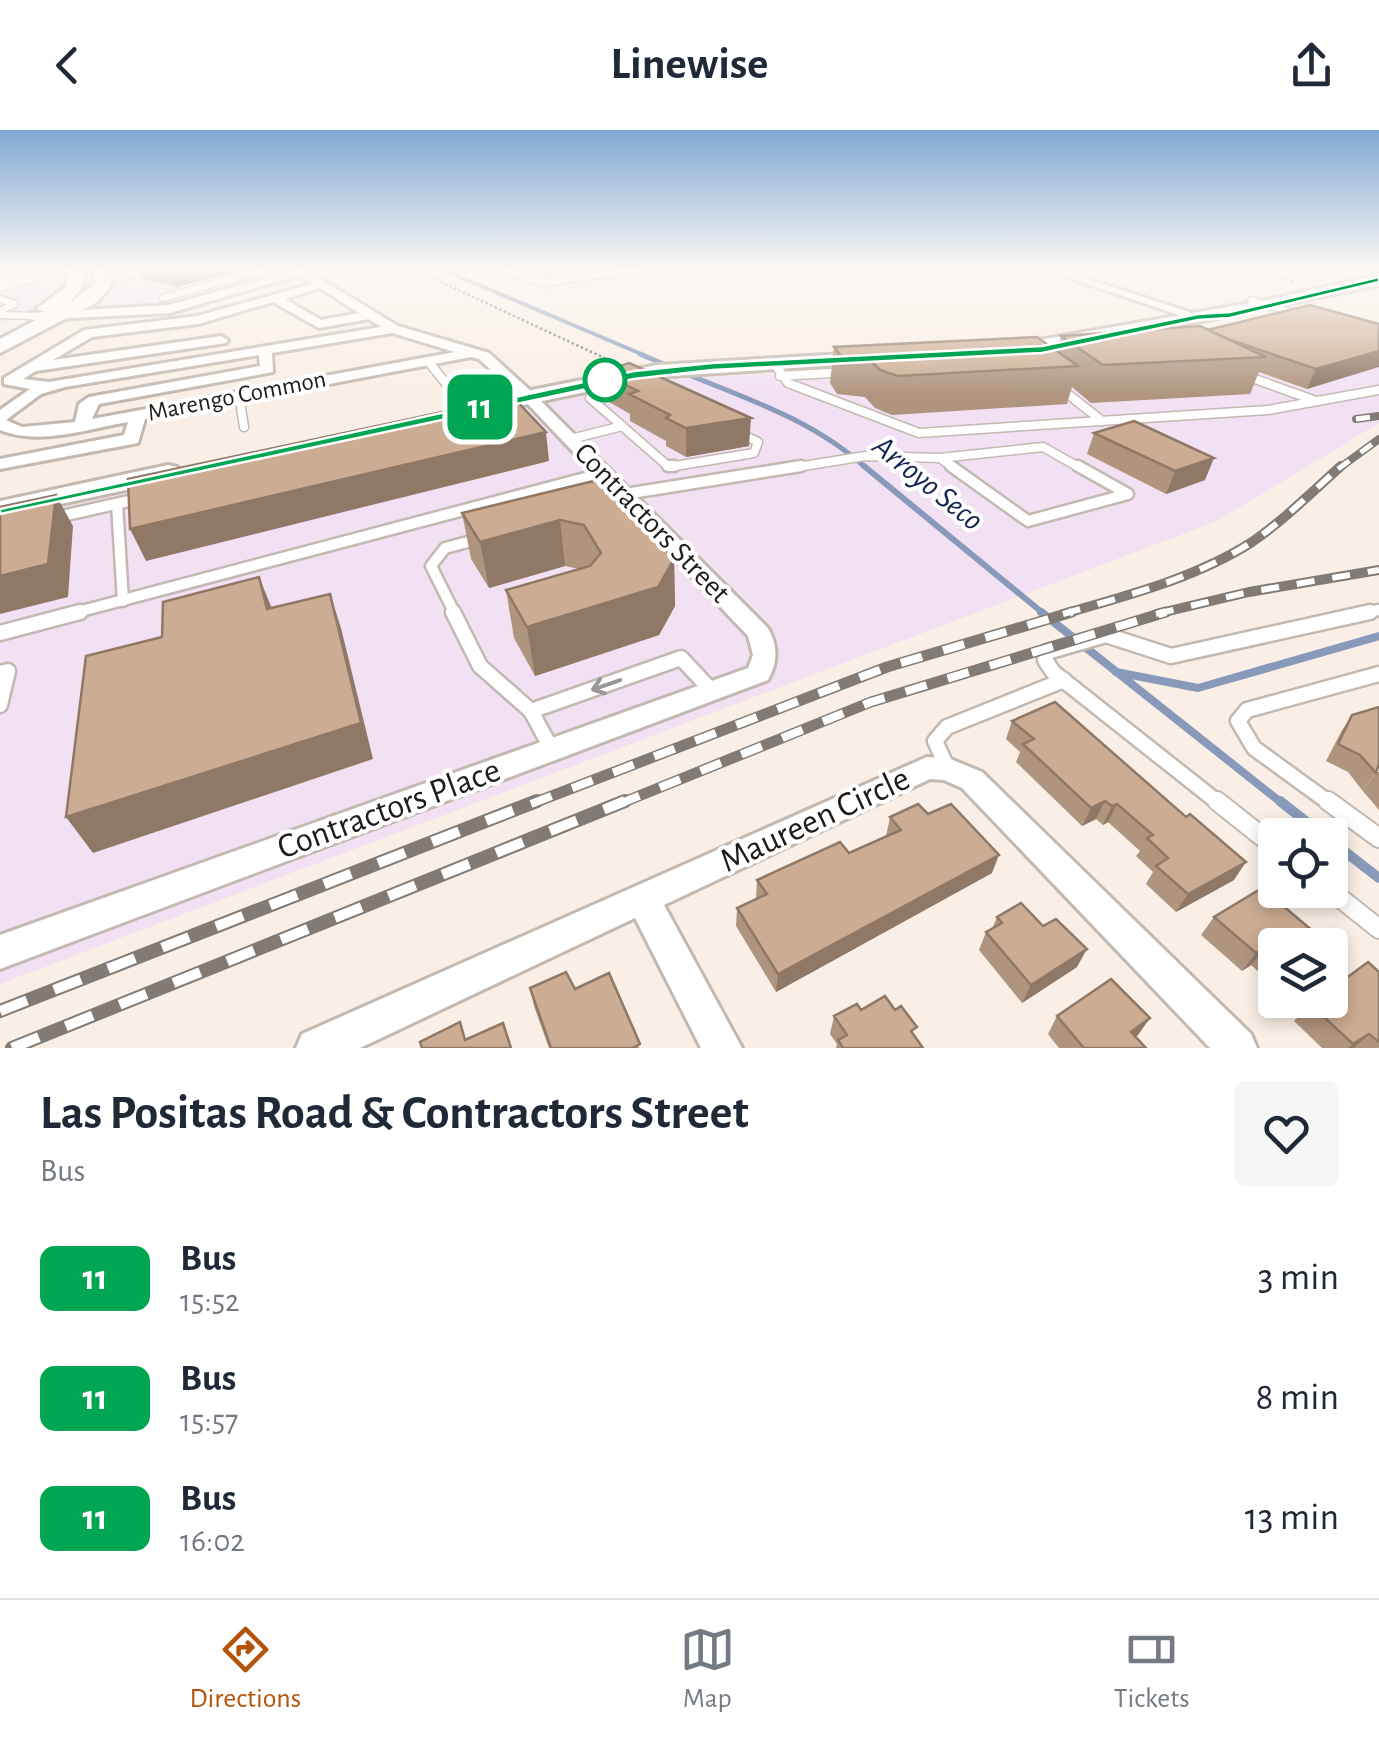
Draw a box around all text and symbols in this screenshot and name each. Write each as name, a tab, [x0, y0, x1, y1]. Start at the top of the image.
icon: back	[40, 38, 95, 93]
icon: share	[1284, 38, 1339, 93]
text: Linewise	[611, 42, 768, 87]
unlabelled marker	[584, 359, 626, 401]
street label: Marengo Common	[146, 366, 328, 426]
line badge: 11	[435, 374, 525, 440]
text: 11	[467, 390, 493, 425]
water label: Arroyo Seco	[866, 429, 989, 537]
street label: Contractors Street	[569, 437, 736, 609]
one-way arrow	[590, 677, 622, 695]
street label: Contractors Place	[273, 752, 505, 866]
street label: Maureen Circle	[715, 761, 915, 879]
map controls	[1258, 818, 1348, 1018]
button: locate	[1258, 818, 1348, 908]
button: layers	[1258, 928, 1348, 1018]
button: heart	[1234, 1081, 1339, 1186]
text: Las Positas Road & Contractors Street	[40, 1090, 749, 1138]
text: Bus	[40, 1155, 85, 1187]
text: Bus	[180, 1240, 236, 1278]
text: 3 min	[1258, 1259, 1339, 1297]
text: 11	[82, 1261, 108, 1296]
text: 15:52	[180, 1285, 240, 1317]
text: Bus	[180, 1360, 236, 1398]
text: 8 min	[1256, 1379, 1339, 1417]
text: 11	[82, 1381, 108, 1416]
text: 15:57	[180, 1405, 238, 1437]
text: Bus	[180, 1480, 236, 1518]
text: 13 min	[1245, 1499, 1339, 1537]
text: 11	[82, 1501, 108, 1536]
text: 16:02	[180, 1525, 245, 1557]
tab: Directions	[189, 1622, 301, 1716]
tab: Map	[680, 1622, 735, 1716]
tab: Tickets	[1114, 1622, 1190, 1716]

